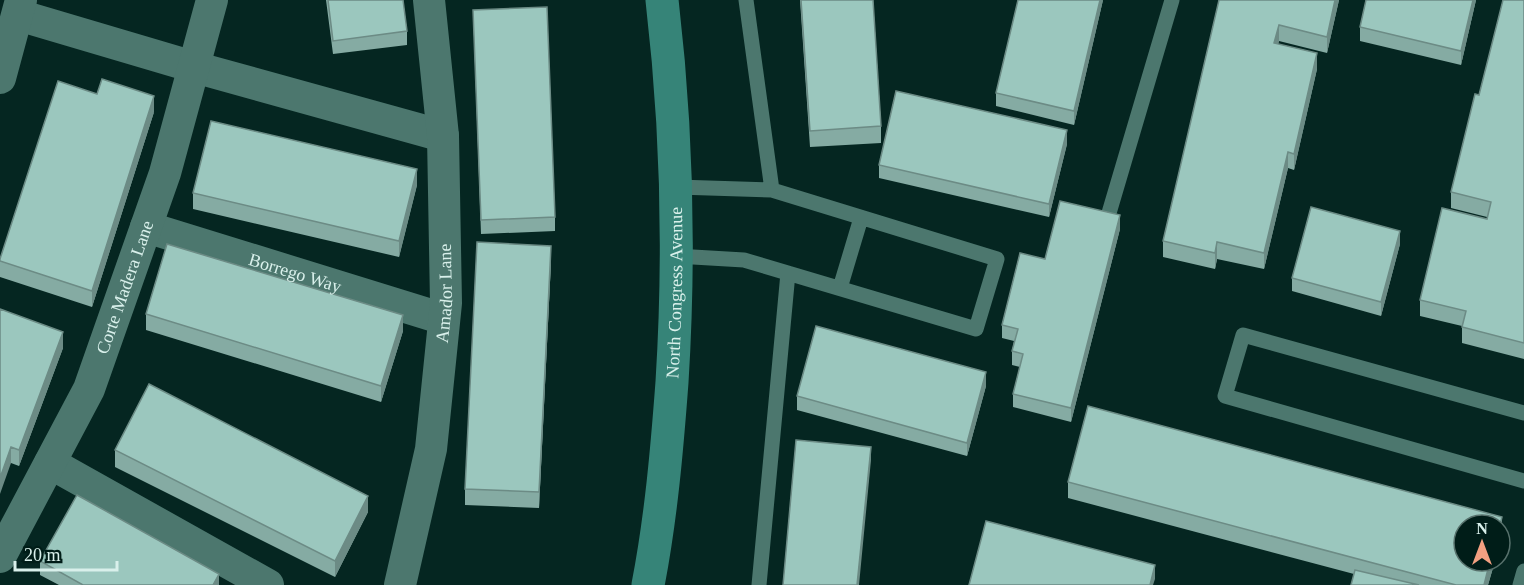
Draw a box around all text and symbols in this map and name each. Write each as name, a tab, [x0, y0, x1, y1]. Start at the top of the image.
street label: North Congress Avenue	[662, 207, 686, 379]
street label: Corte Madera Lane	[92, 218, 157, 357]
street label: Amador Lane	[432, 243, 456, 344]
street label: Borrego Way	[246, 249, 344, 297]
north arrow	[1452, 513, 1512, 573]
text: N	[1476, 520, 1488, 537]
scale bar	[15, 534, 117, 572]
text: 20 m	[24, 545, 61, 565]

